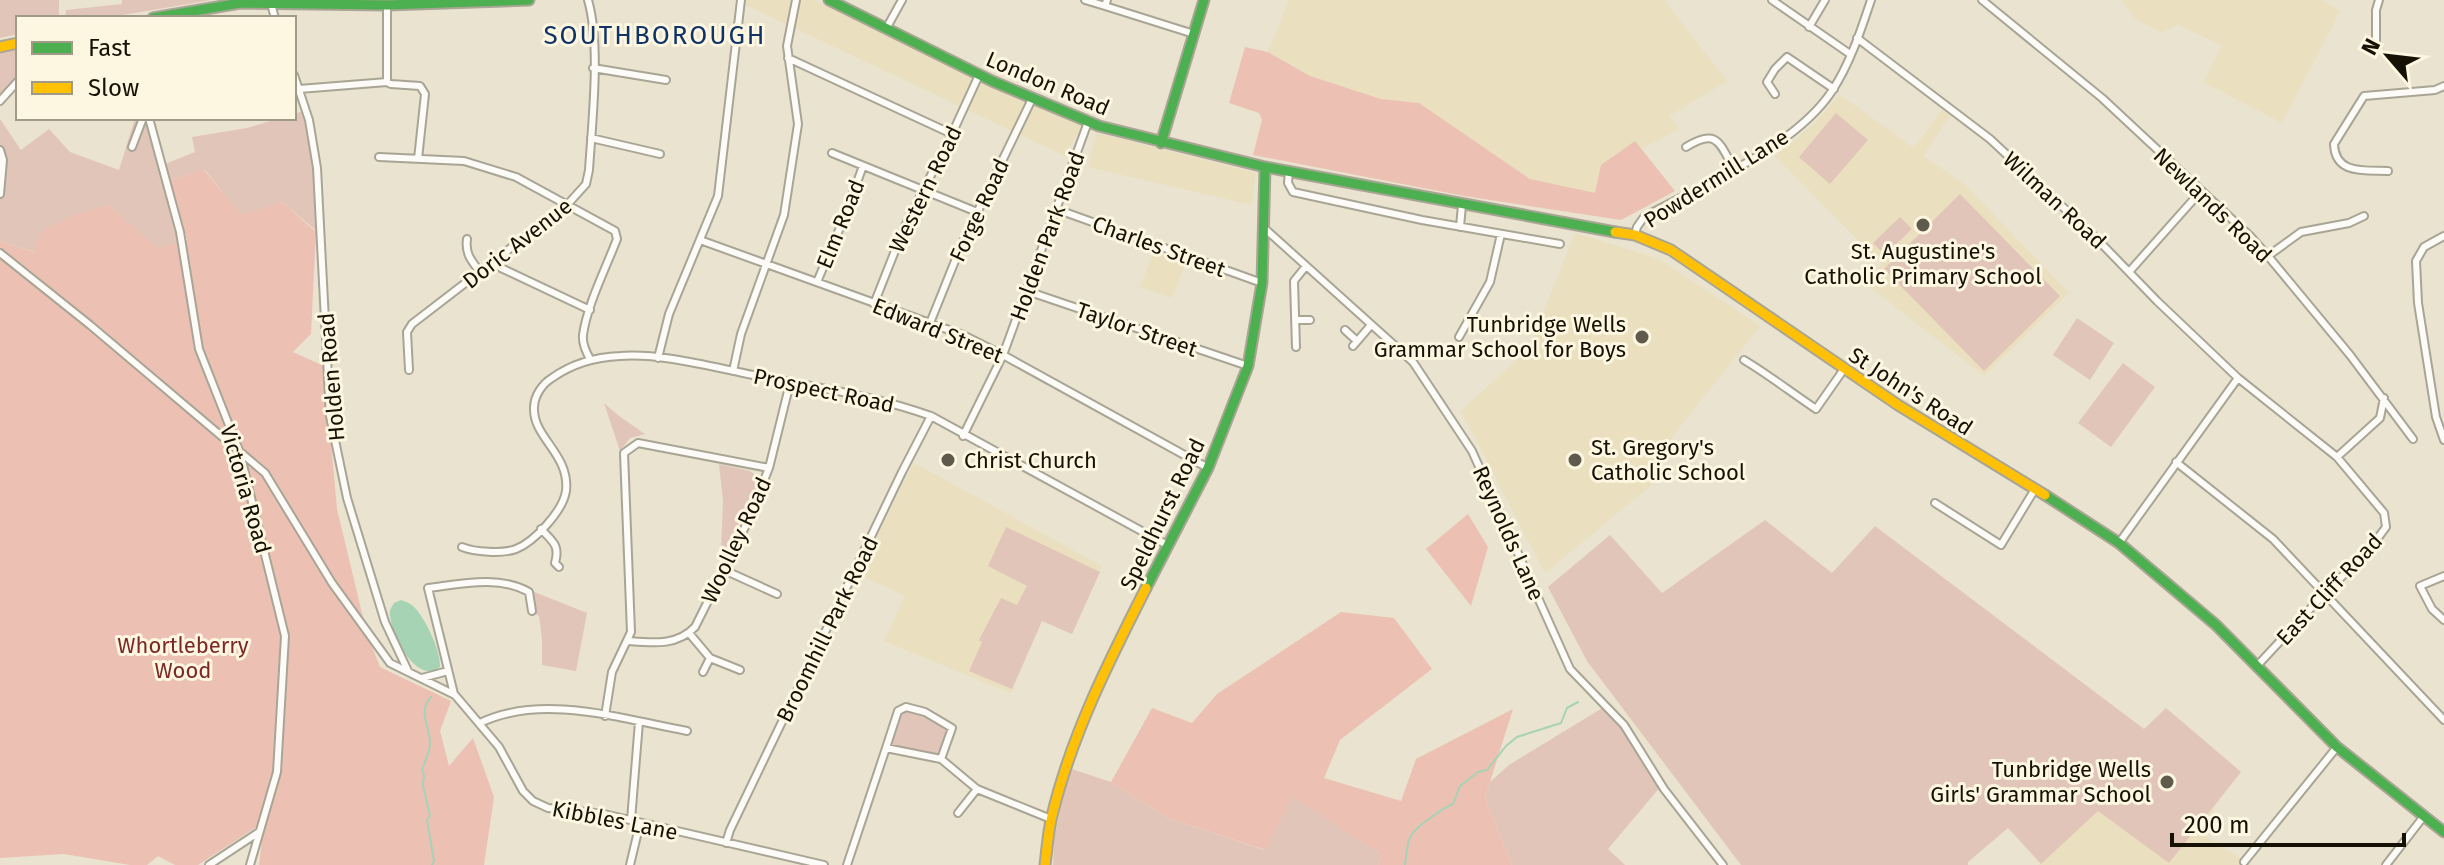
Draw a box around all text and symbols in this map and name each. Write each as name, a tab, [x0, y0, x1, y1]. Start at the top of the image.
legend	[16, 16, 296, 120]
north arrow	[2348, 16, 2428, 96]
district label: SOUTHBOROUGH	[543, 20, 767, 51]
text: Fast	[88, 34, 131, 62]
text: N	[2355, 34, 2386, 60]
street label: London Road	[982, 45, 1114, 122]
text: Slow	[88, 74, 139, 102]
street label: Western Road	[883, 121, 968, 257]
street label: Powdermill Lane	[1639, 123, 1794, 234]
street label: Newlands Road	[2148, 142, 2277, 269]
street label: Wilman Road	[1998, 146, 2112, 255]
street label: Holden Park Road	[1004, 148, 1091, 324]
street label: Forge Road	[944, 154, 1015, 266]
street label: Elm Road	[810, 176, 870, 273]
street label: Doric Avenue	[457, 192, 577, 294]
street label: Charles Street	[1089, 210, 1229, 283]
marker: St. Augustine's Catholic Primary School	[1914, 216, 1932, 234]
place label: St. Augustine's Catholic Primary School	[1804, 238, 2042, 290]
street label: Edward Street	[869, 292, 1007, 369]
street label: Taylor Street	[1073, 296, 1201, 363]
place label: Tunbridge Wells Grammar School for Boys	[1374, 311, 1626, 363]
street label: Holden Road	[312, 312, 351, 442]
marker: Tunbridge Wells Grammar School for Boys	[1633, 328, 1651, 346]
street label: St John's Road	[1844, 341, 1978, 442]
street label: Prospect Road	[751, 362, 897, 419]
street label: Victoria Road	[214, 422, 277, 557]
street label: Speldhurst Road	[1114, 434, 1211, 594]
place label: St. Gregory's Catholic School	[1591, 434, 1745, 486]
place label: Christ Church	[964, 447, 1097, 474]
marker: Christ Church	[939, 451, 957, 469]
marker: St. Gregory's Catholic School	[1566, 451, 1584, 469]
street label: Reynolds Lane	[1467, 462, 1550, 605]
street label: Woolley Road	[696, 473, 777, 607]
street label: East Cliff Road	[2271, 528, 2388, 651]
street label: Broomhill Park Road	[771, 532, 884, 727]
park label: Whortleberry Wood	[117, 632, 249, 684]
place label: Tunbridge Wells Girls' Grammar School	[1930, 756, 2151, 808]
marker: Tunbridge Wells Girls' Grammar School	[2158, 773, 2176, 791]
street label: Kibbles Lane	[550, 795, 680, 846]
scale bar	[2172, 797, 2404, 847]
text: 200 m	[2184, 811, 2250, 839]

